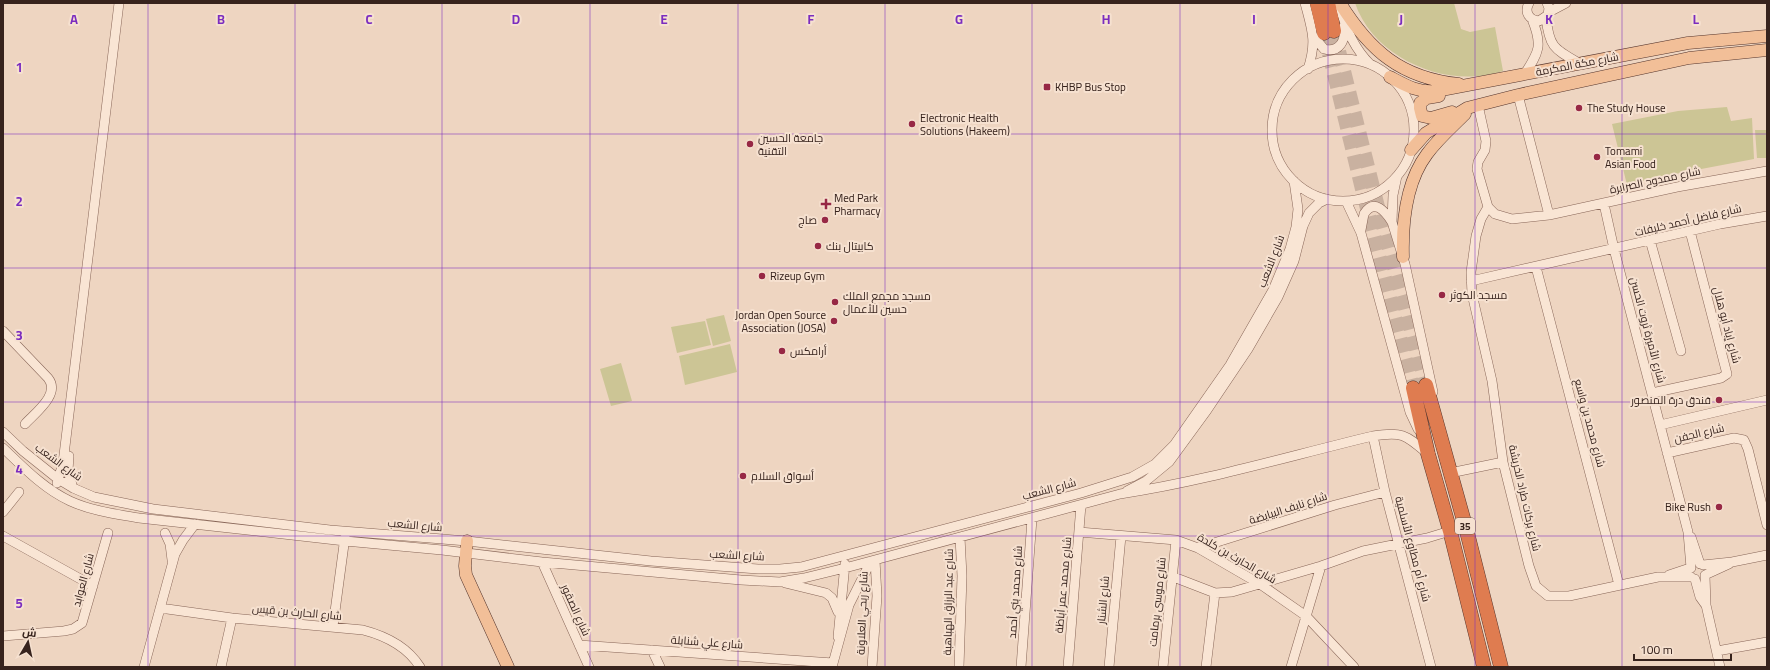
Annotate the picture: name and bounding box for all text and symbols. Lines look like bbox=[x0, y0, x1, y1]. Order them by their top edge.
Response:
text: A bbox=[70, 7, 78, 31]
text: B bbox=[217, 7, 225, 31]
text: C bbox=[365, 7, 373, 31]
text: D bbox=[512, 7, 520, 31]
text: E bbox=[660, 7, 668, 31]
text: F bbox=[808, 7, 815, 31]
text: G bbox=[955, 7, 963, 31]
text: H bbox=[1102, 7, 1110, 31]
text: I bbox=[1252, 7, 1256, 31]
text: J bbox=[1399, 7, 1403, 31]
text: K bbox=[1545, 7, 1553, 31]
text: L bbox=[1693, 7, 1700, 31]
street label: شارع مكة المكرمة bbox=[1534, 46, 1620, 82]
text: 1 bbox=[15, 55, 23, 79]
place label: KHBP Bus Stop bbox=[1055, 77, 1126, 97]
marker: KHBP Bus Stop bbox=[1042, 82, 1052, 92]
place label: The Study House bbox=[1587, 98, 1666, 118]
marker: The Study House bbox=[1574, 103, 1584, 113]
place label: Electronic Health Solutions (Hakeem) bbox=[920, 108, 1010, 141]
marker: Electronic Health Solutions (Hakeem) bbox=[907, 119, 917, 129]
place label: جامعة الحسين التقنية bbox=[758, 128, 823, 161]
marker: جامعة الحسين التقنية bbox=[745, 139, 755, 149]
place label: Tomami Asian Food bbox=[1605, 141, 1656, 174]
marker: Tomami Asian Food bbox=[1592, 152, 1602, 162]
street label: شارع ممدوح الصرايرة bbox=[1608, 161, 1702, 199]
place label: Med Park Pharmacy bbox=[834, 188, 881, 221]
text: 2 bbox=[15, 189, 23, 213]
street label: شارع فاضل أحمد خليفات bbox=[1633, 198, 1743, 242]
marker: Med Park Pharmacy bbox=[821, 199, 831, 209]
place label: صاج bbox=[798, 210, 817, 230]
marker: صاج bbox=[820, 215, 830, 225]
street label: شارع الشعب bbox=[1252, 232, 1290, 290]
place label: كابيتال بنك bbox=[826, 236, 874, 256]
marker: كابيتال بنك bbox=[813, 241, 823, 251]
place label: Rizeup Gym bbox=[770, 266, 825, 286]
marker: Rizeup Gym bbox=[757, 271, 767, 281]
street label: شارع الأميرة ثروت الحسن bbox=[1624, 275, 1672, 385]
street label: شارع إياد أبو هلال bbox=[1707, 284, 1747, 366]
place label: مسجد الكوثر bbox=[1449, 285, 1507, 305]
place label: مسجد مجمع الملك حسين للأعمال bbox=[843, 286, 931, 319]
marker: مسجد الكوثر bbox=[1437, 290, 1447, 300]
marker: مسجد مجمع الملك حسين للأعمال bbox=[830, 297, 840, 307]
place label: Jordan Open Source Association (JOSA) bbox=[735, 305, 826, 338]
marker: Jordan Open Source Association (JOSA) bbox=[829, 316, 839, 326]
text: 3 bbox=[15, 323, 23, 347]
place label: أرامكس bbox=[790, 341, 827, 361]
marker: أرامكس bbox=[777, 346, 787, 356]
street label: شارع محمد بن واسع bbox=[1569, 376, 1611, 470]
place label: فندق درة المنصور bbox=[1630, 390, 1711, 410]
marker: فندق درة المنصور bbox=[1714, 395, 1724, 405]
street label: شارع الجفن bbox=[1672, 418, 1726, 448]
street label: شارع الشعب bbox=[31, 438, 87, 486]
street label: شارع بركات طراد الخريشة bbox=[1503, 443, 1547, 553]
text: 4 bbox=[15, 457, 23, 481]
place label: أسواق السلام bbox=[751, 466, 814, 486]
marker: أسواق السلام bbox=[738, 471, 748, 481]
street label: شارع الشعب bbox=[1020, 472, 1078, 506]
street label: شارع نايف البيايضة bbox=[1246, 486, 1330, 530]
street label: شارع أم مطاوع الأسلمية bbox=[1389, 494, 1437, 604]
place label: Bike Rush bbox=[1665, 497, 1711, 517]
marker: Bike Rush bbox=[1714, 502, 1724, 512]
street label: شارع الشعب bbox=[387, 513, 443, 537]
road number: 35 bbox=[1455, 518, 1475, 534]
street label: شارع الحارث بن كلدة bbox=[1193, 527, 1281, 589]
street label: شارع محمد عمر أباظة bbox=[1049, 536, 1077, 634]
street label: شارع الشعب bbox=[709, 544, 765, 566]
street label: شارع محمد بني أحمد bbox=[1002, 545, 1028, 639]
street label: شارع عبد الرزاق الهباهبة bbox=[937, 548, 959, 656]
street label: شارع العوابد bbox=[66, 551, 100, 609]
street label: شارع موسى برمامت bbox=[1142, 556, 1172, 648]
street label: شارع ربحي العلاونة bbox=[851, 571, 873, 655]
street label: شارع الشنار bbox=[1091, 575, 1115, 626]
street label: شارع الصقور bbox=[555, 580, 596, 639]
text: 5 bbox=[15, 591, 23, 615]
street label: شارع الحارث بن قيس bbox=[251, 598, 343, 626]
text: ش bbox=[21, 621, 38, 643]
north arrow bbox=[8, 622, 48, 662]
street label: شارع علي شنابلة bbox=[670, 629, 744, 655]
scale bar bbox=[1634, 636, 1731, 662]
text: 100 m bbox=[1640, 638, 1673, 661]

